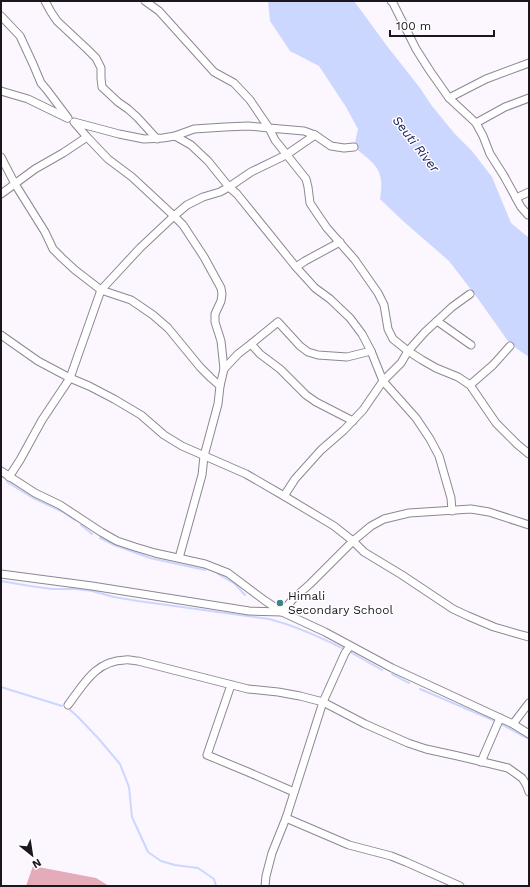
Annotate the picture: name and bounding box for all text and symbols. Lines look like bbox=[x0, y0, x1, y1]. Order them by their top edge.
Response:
scale bar bbox=[390, 12, 494, 38]
text: 100 m bbox=[396, 19, 431, 33]
water label: Seuti River bbox=[389, 113, 443, 176]
place label: Himali Secondary School bbox=[288, 589, 393, 617]
marker: Himali Secondary School bbox=[275, 598, 285, 608]
north arrow bbox=[12, 835, 52, 875]
text: N bbox=[30, 856, 44, 871]

